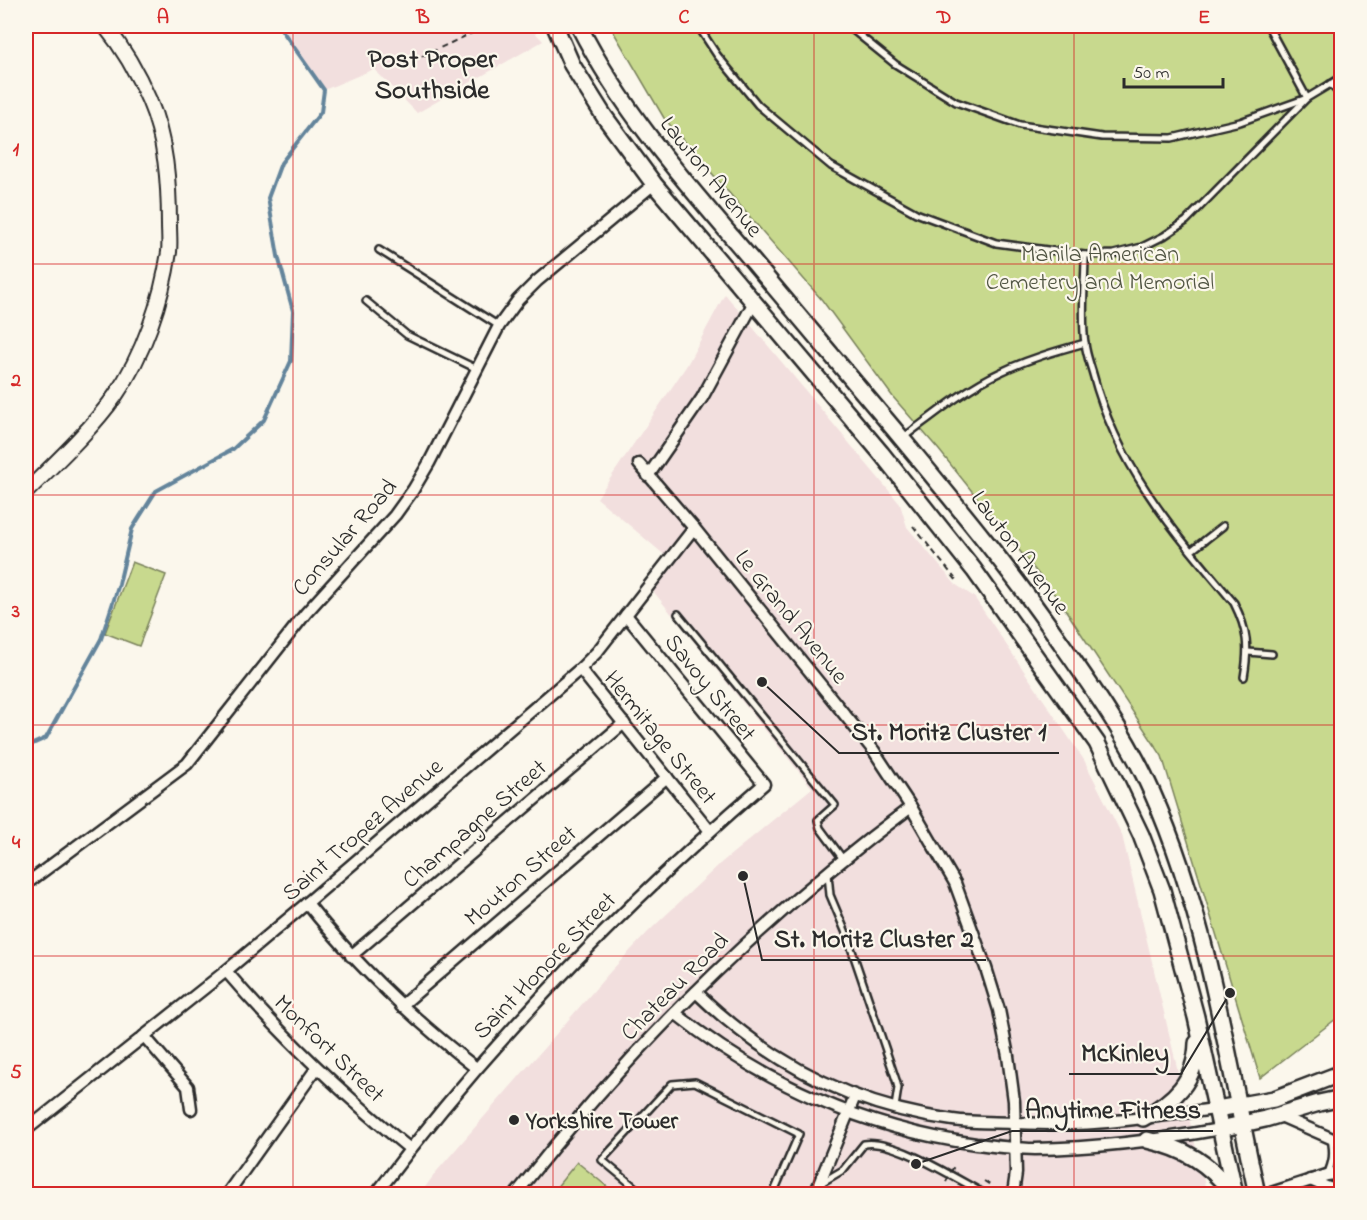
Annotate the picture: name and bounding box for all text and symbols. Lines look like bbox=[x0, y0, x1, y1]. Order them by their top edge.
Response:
text: A bbox=[157, 4, 169, 33]
text: B bbox=[415, 4, 430, 33]
text: C bbox=[679, 4, 690, 33]
text: D bbox=[936, 4, 951, 33]
text: E bbox=[1198, 4, 1210, 33]
district label: Post Proper Southside bbox=[367, 41, 497, 111]
scale bar bbox=[1124, 51, 1223, 89]
text: 50 m bbox=[1133, 61, 1170, 87]
street label: Lawton Avenue bbox=[650, 109, 770, 246]
text: 1 bbox=[13, 136, 20, 165]
park label: Manila American Cemetery and Memorial bbox=[986, 238, 1214, 302]
text: 2 bbox=[10, 367, 21, 396]
street label: Consular Road bbox=[285, 472, 407, 605]
street label: Lawton Avenue bbox=[961, 484, 1078, 623]
street label: Le Grand Avenue bbox=[725, 543, 855, 693]
text: 3 bbox=[11, 598, 20, 627]
street label: Savoy Street bbox=[654, 627, 764, 751]
street label: Hermitage Street bbox=[594, 664, 724, 813]
callout: St. Moritz Cluster 1 bbox=[839, 709, 1059, 753]
text: St. Moritz Cluster 1 bbox=[851, 715, 1047, 753]
street label: Saint Tropez Avenue bbox=[275, 751, 452, 911]
street label: Champagne Street bbox=[395, 752, 556, 898]
street label: Mouton Street bbox=[457, 818, 586, 936]
text: 4 bbox=[12, 829, 21, 858]
street label: Saint Honore Street bbox=[466, 885, 626, 1049]
callout: St. Moritz Cluster 2 bbox=[762, 916, 986, 960]
text: St. Moritz Cluster 2 bbox=[774, 922, 974, 960]
street label: Chateau Road bbox=[613, 925, 738, 1050]
street label: Monfort Street bbox=[265, 988, 392, 1112]
callout: McKinley bbox=[1069, 1030, 1181, 1074]
text: McKinley bbox=[1081, 1036, 1169, 1074]
text: 5 bbox=[10, 1059, 22, 1088]
callout: Anytime Fitness bbox=[1012, 1087, 1213, 1131]
text: Anytime Fitness bbox=[1025, 1093, 1201, 1131]
place label: Yorkshire Tower bbox=[525, 1105, 679, 1140]
marker: Yorkshire Tower bbox=[507, 1113, 521, 1127]

